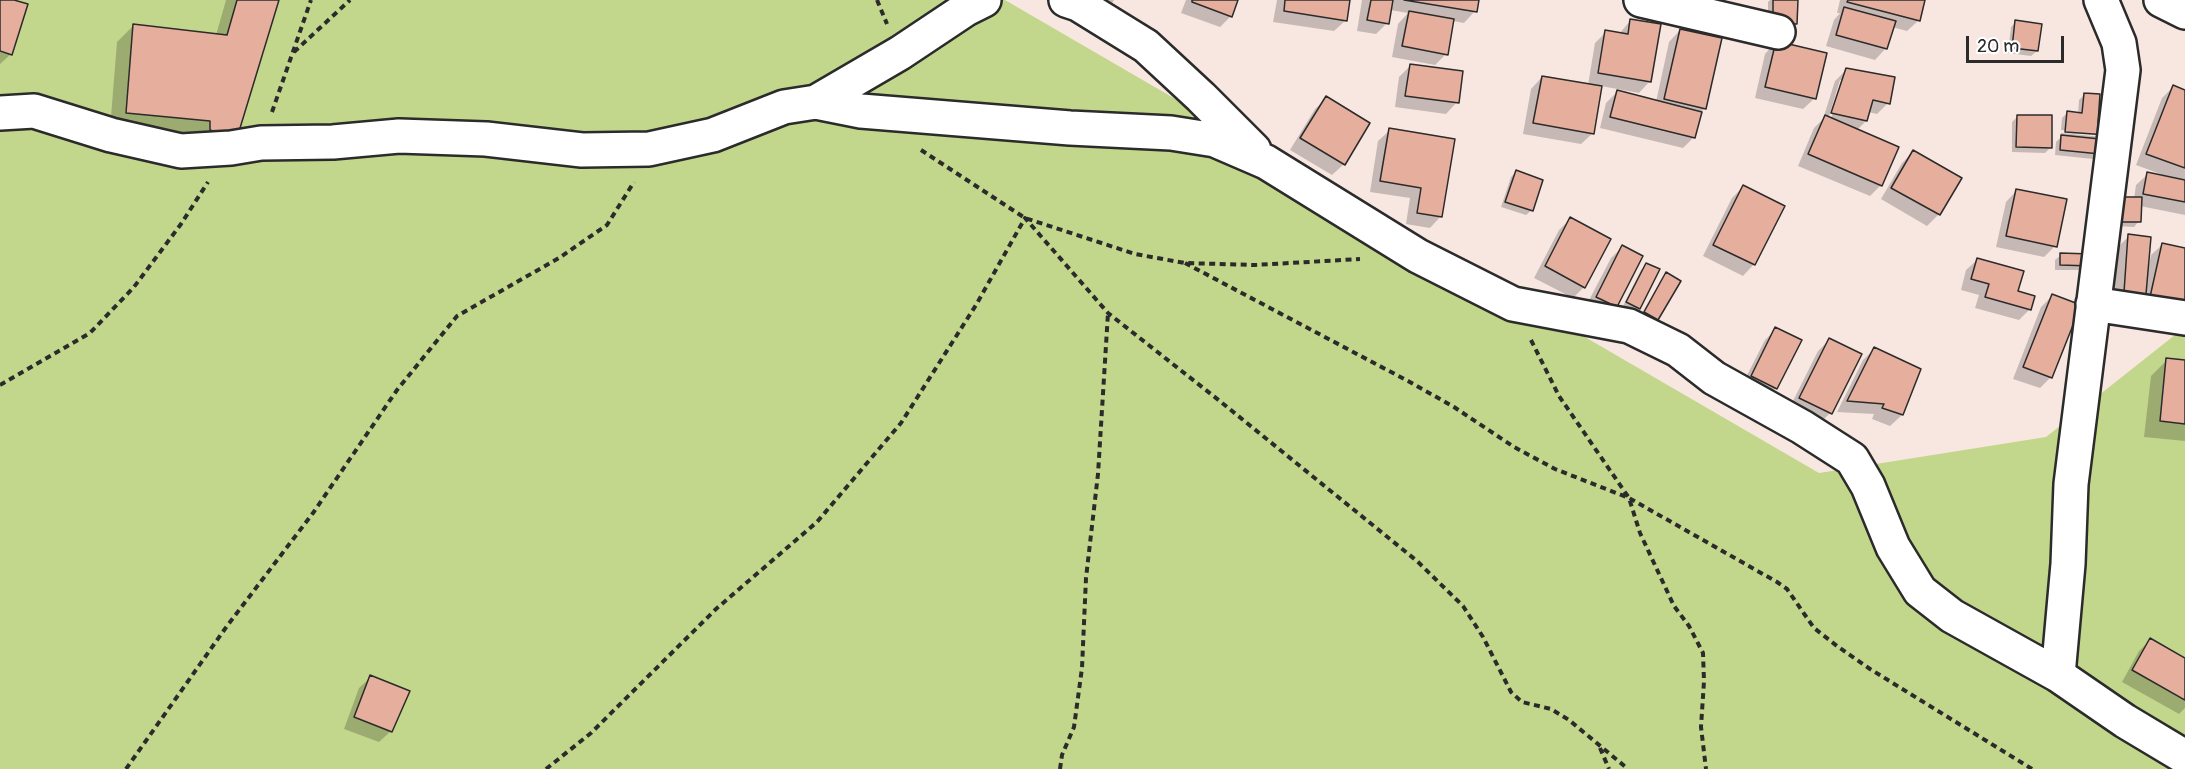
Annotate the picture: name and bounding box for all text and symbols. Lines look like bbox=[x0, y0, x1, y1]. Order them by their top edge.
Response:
scale bar bbox=[1969, 24, 2066, 62]
text: 20 m bbox=[1977, 35, 2019, 58]

